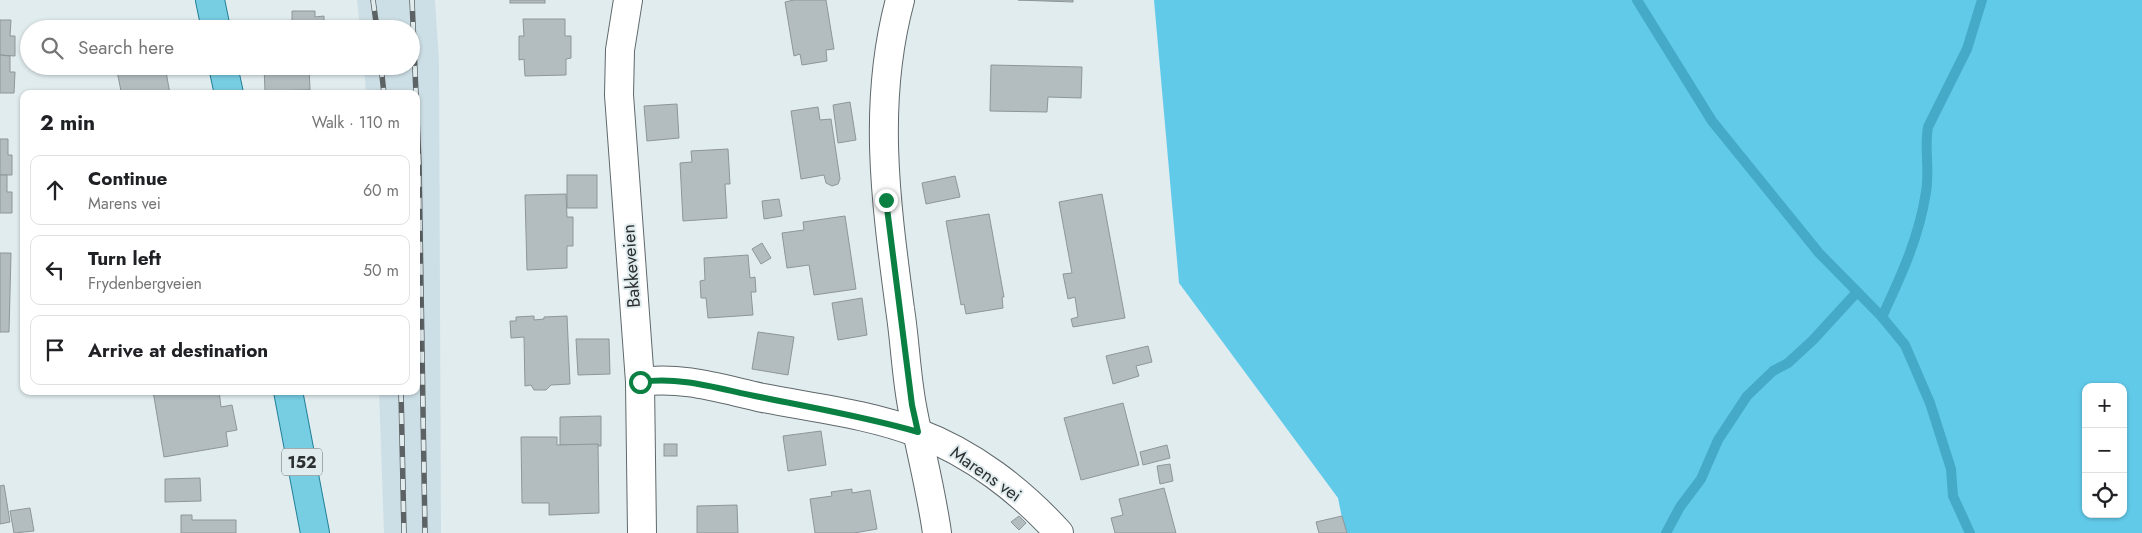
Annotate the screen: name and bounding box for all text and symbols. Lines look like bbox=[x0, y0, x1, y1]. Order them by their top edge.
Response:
search box bbox=[20, 20, 420, 75]
icon: search bbox=[38, 34, 66, 62]
text: Search here bbox=[78, 34, 174, 61]
text: 2 min bbox=[40, 108, 95, 138]
text: Walk · 110 m bbox=[312, 111, 400, 134]
text: Continue bbox=[88, 165, 167, 192]
icon: ahead bbox=[41, 176, 69, 204]
text: 60 m bbox=[363, 179, 399, 202]
route end bbox=[875, 189, 898, 212]
text: Marens vei bbox=[88, 192, 161, 215]
street label: Bakkeveien bbox=[615, 223, 647, 309]
text: Turn left bbox=[88, 245, 161, 272]
icon: left bbox=[41, 256, 69, 284]
text: 50 m bbox=[363, 259, 399, 282]
text: Frydenbergveien bbox=[88, 272, 202, 295]
icon: arrive bbox=[41, 336, 69, 364]
text: Arrive at destination bbox=[88, 337, 268, 364]
route start bbox=[629, 371, 652, 394]
map controls bbox=[2082, 383, 2127, 518]
button: + bbox=[2082, 383, 2127, 428]
button: − bbox=[2082, 428, 2127, 473]
street label: Marens vei bbox=[945, 440, 1027, 508]
road number: 152 bbox=[282, 448, 322, 476]
button: locate bbox=[2082, 473, 2127, 518]

